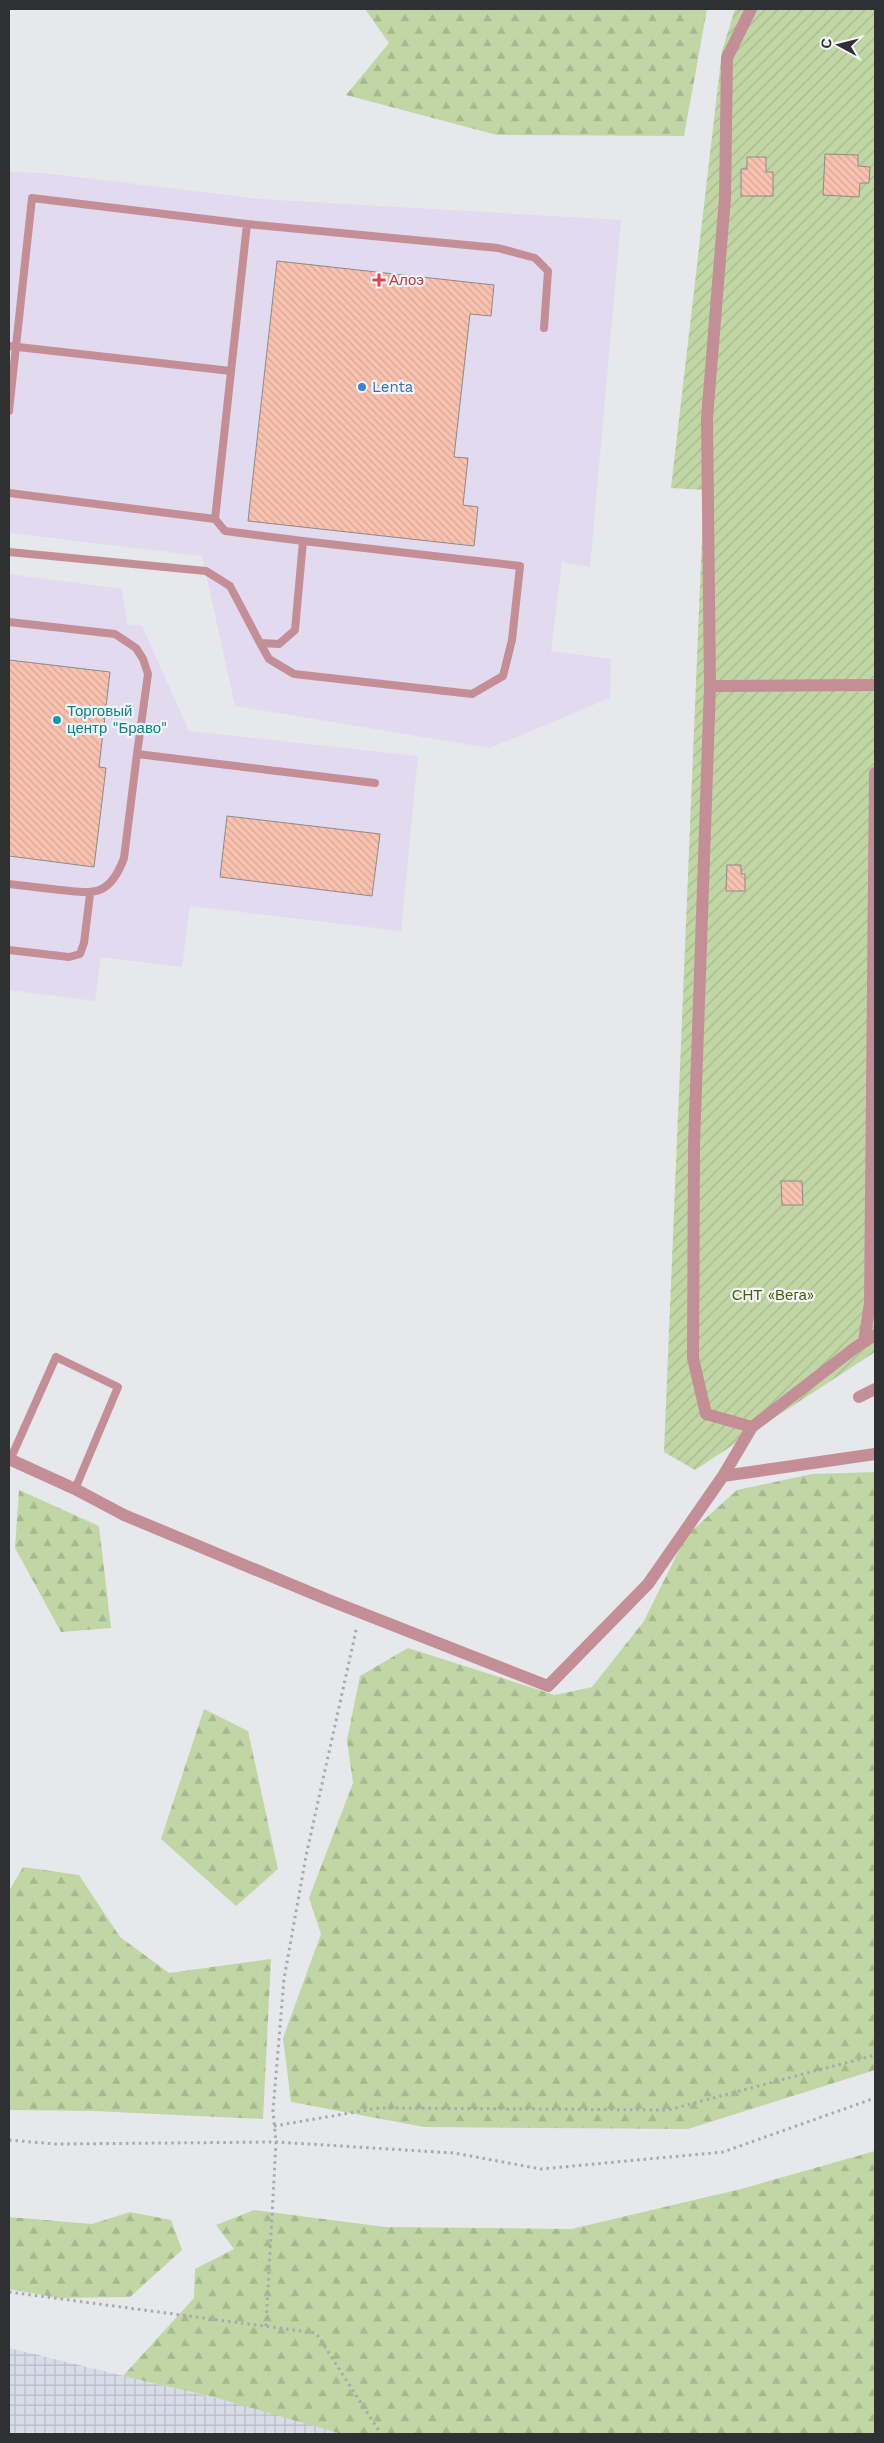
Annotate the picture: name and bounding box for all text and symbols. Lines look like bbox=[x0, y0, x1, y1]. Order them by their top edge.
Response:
north arrow bbox=[814, 20, 864, 70]
text: С bbox=[818, 37, 835, 49]
place label: Алоэ bbox=[389, 271, 424, 289]
marker: Алоэ bbox=[373, 274, 385, 286]
place label: Lenta bbox=[372, 378, 414, 396]
marker: Lenta bbox=[356, 381, 368, 393]
place label: Торговый центр "Браво" bbox=[67, 702, 167, 737]
marker: Торговый центр "Браво" bbox=[51, 714, 63, 726]
park label: СНТ «Вега» bbox=[732, 1286, 814, 1304]

